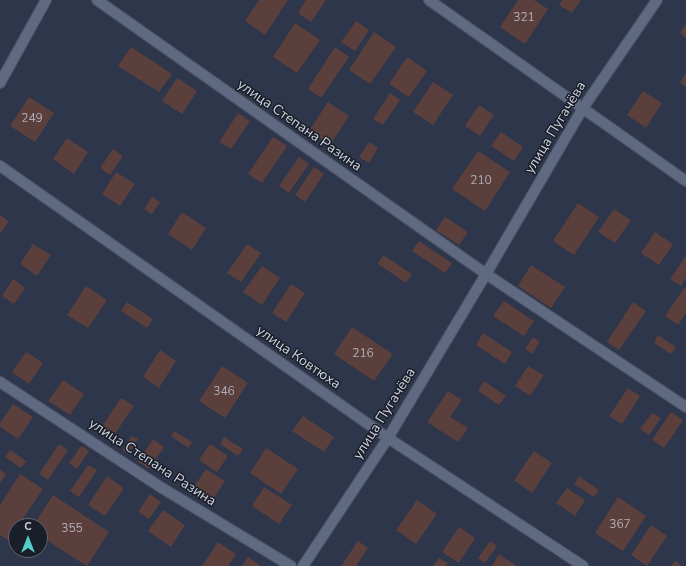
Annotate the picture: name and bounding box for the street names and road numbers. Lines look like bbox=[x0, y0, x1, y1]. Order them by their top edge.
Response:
street label: улица Степана Разина bbox=[234, 77, 364, 175]
street label: улица Пугачёва bbox=[522, 79, 590, 177]
street label: улица Ковтюха bbox=[253, 323, 343, 393]
street label: улица Пугачёва bbox=[350, 365, 420, 463]
street label: улица Степана Разина bbox=[85, 416, 219, 510]

